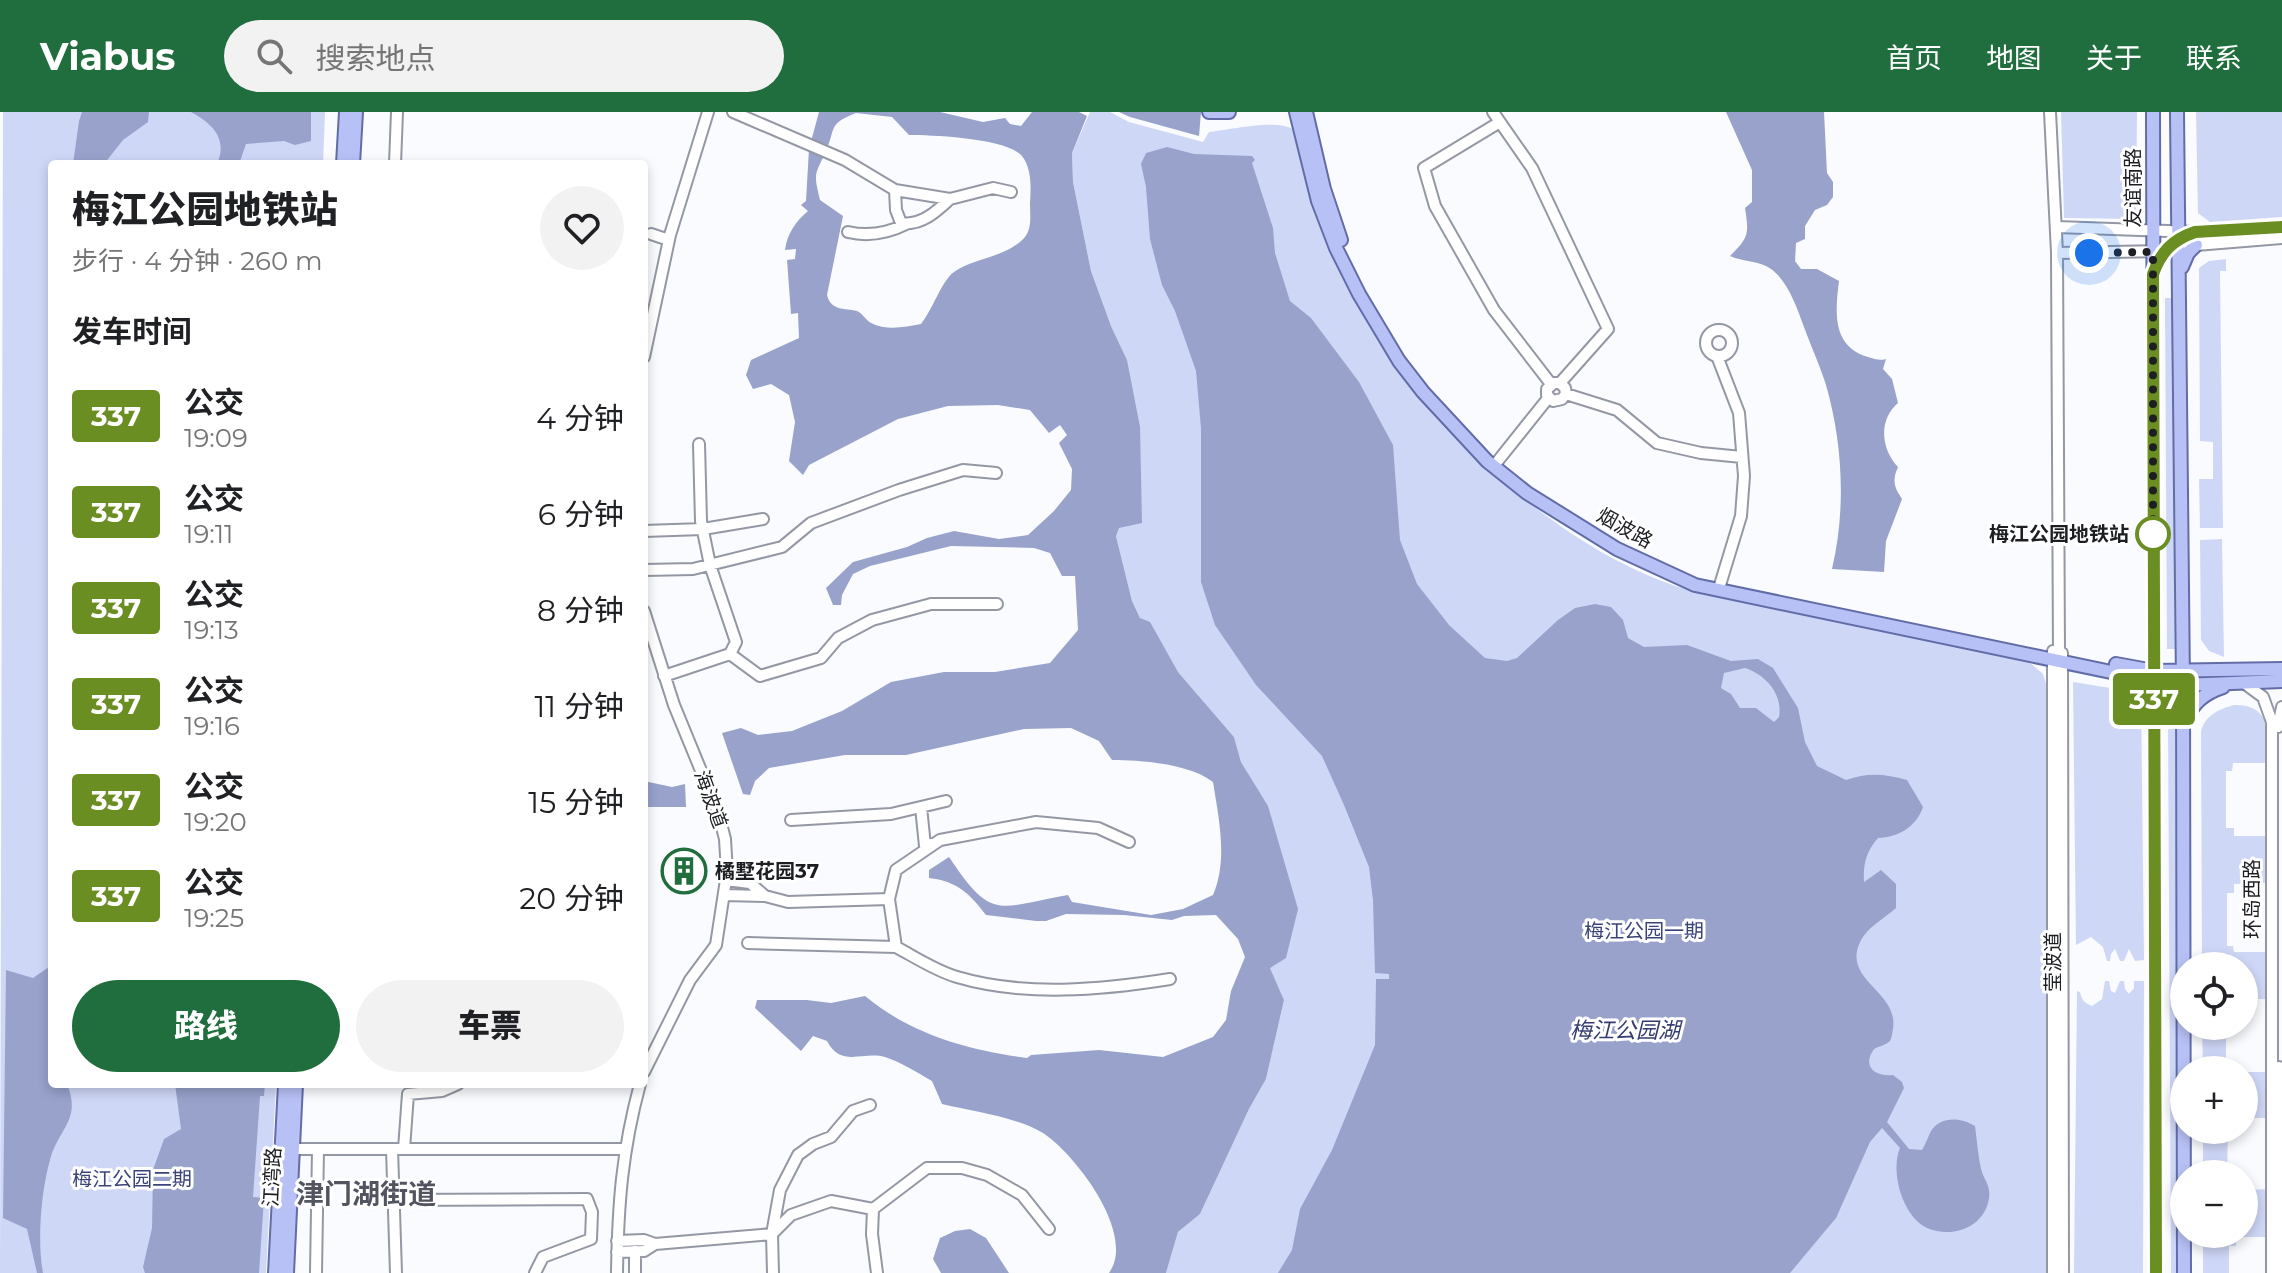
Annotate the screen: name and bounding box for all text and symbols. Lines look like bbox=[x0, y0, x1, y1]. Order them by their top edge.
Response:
search box bbox=[224, 20, 784, 92]
text: Viabus bbox=[40, 33, 176, 80]
icon: search bbox=[252, 34, 296, 78]
text: 搜索地点 bbox=[316, 40, 436, 77]
text: 首页 bbox=[1886, 41, 1942, 75]
text: 地图 bbox=[1986, 41, 2042, 75]
text: 关于 bbox=[2086, 41, 2142, 75]
text: 联系 bbox=[2186, 41, 2242, 75]
street label: 友谊南路 bbox=[2121, 148, 2145, 228]
text: 梅江公园地铁站 bbox=[72, 186, 338, 233]
button: heart bbox=[540, 186, 624, 270]
your location bbox=[2069, 233, 2109, 273]
text: 步行 · 4 分钟 · 260 m bbox=[72, 245, 323, 277]
text: 发车时间 bbox=[72, 313, 192, 350]
text: 公交 bbox=[184, 384, 244, 421]
text: 337 bbox=[91, 399, 141, 433]
text: 4 分钟 bbox=[536, 400, 624, 437]
text: 19:09 bbox=[184, 422, 248, 454]
text: 公交 bbox=[184, 480, 244, 517]
text: 337 bbox=[91, 495, 141, 529]
text: 6 分钟 bbox=[538, 496, 624, 533]
street label: 烟波路 bbox=[1593, 503, 1657, 553]
marker: 梅江公园地铁站 bbox=[2136, 517, 2170, 551]
text: 19:11 bbox=[184, 518, 234, 550]
place label: 梅江公园地铁站 bbox=[1989, 522, 2129, 546]
text: 公交 bbox=[184, 576, 244, 613]
text: 337 bbox=[91, 591, 141, 625]
text: 8 分钟 bbox=[537, 592, 624, 629]
text: 19:13 bbox=[184, 614, 239, 646]
text: 公交 bbox=[184, 672, 244, 709]
line badge: 337 bbox=[2108, 673, 2200, 725]
text: 337 bbox=[2129, 682, 2179, 716]
text: 337 bbox=[91, 687, 141, 721]
text: 11 分钟 bbox=[534, 688, 624, 725]
text: 19:16 bbox=[184, 710, 240, 742]
street label: 海波道 bbox=[689, 767, 733, 831]
text: 公交 bbox=[184, 768, 244, 805]
text: 337 bbox=[91, 783, 141, 817]
text: 15 分钟 bbox=[528, 784, 624, 821]
text: 19:20 bbox=[184, 806, 247, 838]
building icon: 橘墅花园37 bbox=[660, 847, 708, 895]
place label: 橘墅花园37 bbox=[715, 859, 819, 883]
street label: 环岛西路 bbox=[2240, 859, 2264, 939]
text: 公交 bbox=[184, 864, 244, 901]
text: 337 bbox=[91, 879, 141, 913]
text: 20 分钟 bbox=[519, 880, 624, 917]
text: 19:25 bbox=[184, 902, 244, 934]
park label: 梅江公园一期 bbox=[1584, 919, 1704, 943]
street label: 莹波道 bbox=[2041, 932, 2065, 992]
map controls bbox=[2170, 952, 2258, 1248]
button: locate bbox=[2170, 952, 2258, 1040]
button: 路线 bbox=[72, 980, 340, 1072]
button: 车票 bbox=[356, 980, 624, 1072]
water label: 梅江公园湖 bbox=[1570, 1017, 1683, 1044]
button: + bbox=[2170, 1056, 2258, 1144]
street label: 江湾路 bbox=[258, 1146, 286, 1208]
button: − bbox=[2170, 1160, 2258, 1248]
park label: 梅江公园二期 bbox=[72, 1167, 192, 1191]
district label: 津门湖街道 bbox=[296, 1177, 436, 1211]

